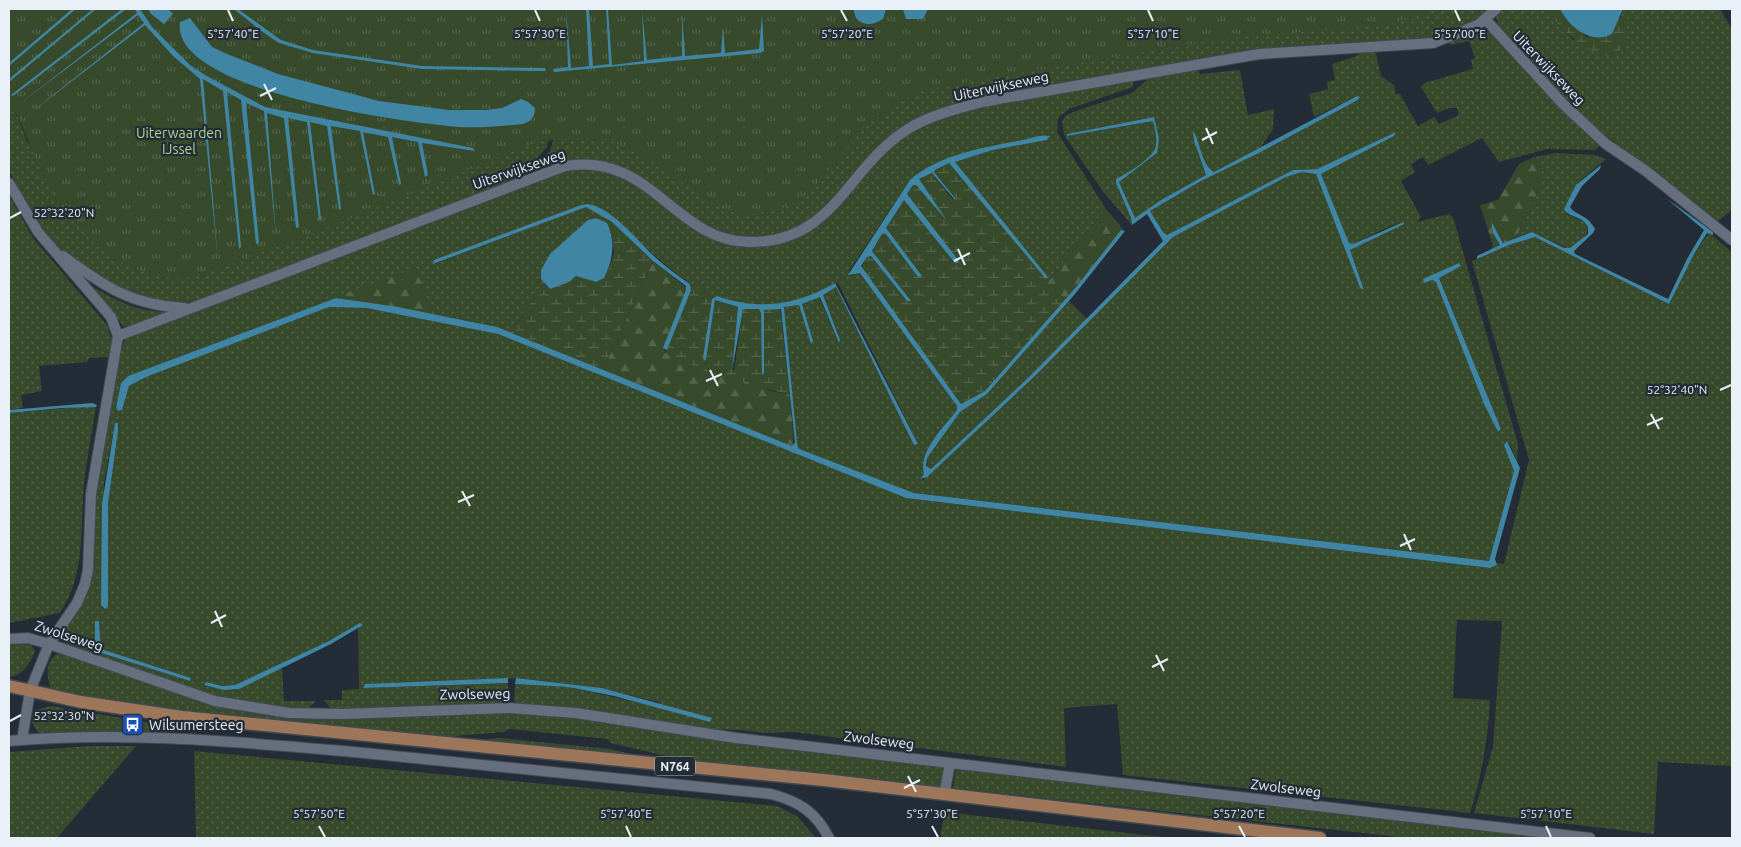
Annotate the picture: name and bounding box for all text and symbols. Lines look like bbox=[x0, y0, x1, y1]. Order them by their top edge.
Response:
text: 5°57'40"E bbox=[207, 27, 259, 40]
text: 5°57'30"E bbox=[514, 27, 566, 40]
text: 5°57'20"E bbox=[821, 27, 873, 40]
text: 5°57'10"E bbox=[1127, 27, 1179, 40]
text: 5°57'00"E bbox=[1434, 27, 1486, 40]
street label: Uiterwijkseweg bbox=[1510, 28, 1588, 108]
street label: Uiterwijkseweg bbox=[952, 68, 1050, 104]
park label: Uiterwaarden IJssel bbox=[136, 125, 222, 157]
street label: Uiterwijkseweg bbox=[471, 146, 567, 192]
text: 52°32'20"N bbox=[34, 206, 94, 219]
text: 52°32'40"N bbox=[1647, 383, 1707, 396]
street label: Zwolseweg bbox=[33, 617, 105, 655]
street label: Zwolseweg bbox=[439, 685, 511, 703]
text: 52°32'30"N bbox=[34, 709, 94, 722]
bus stop icon: Wilsumersteeg bbox=[121, 713, 145, 737]
place label: Wilsumersteeg bbox=[149, 717, 244, 733]
street label: Zwolseweg bbox=[843, 728, 915, 752]
road number: N764 bbox=[655, 756, 695, 776]
street label: Zwolseweg bbox=[1250, 776, 1322, 800]
text: 5°57'50"E bbox=[293, 807, 345, 820]
text: 5°57'40"E bbox=[600, 807, 652, 820]
text: 5°57'30"E bbox=[906, 807, 958, 820]
text: 5°57'20"E bbox=[1213, 807, 1265, 820]
text: 5°57'10"E bbox=[1520, 807, 1572, 820]

